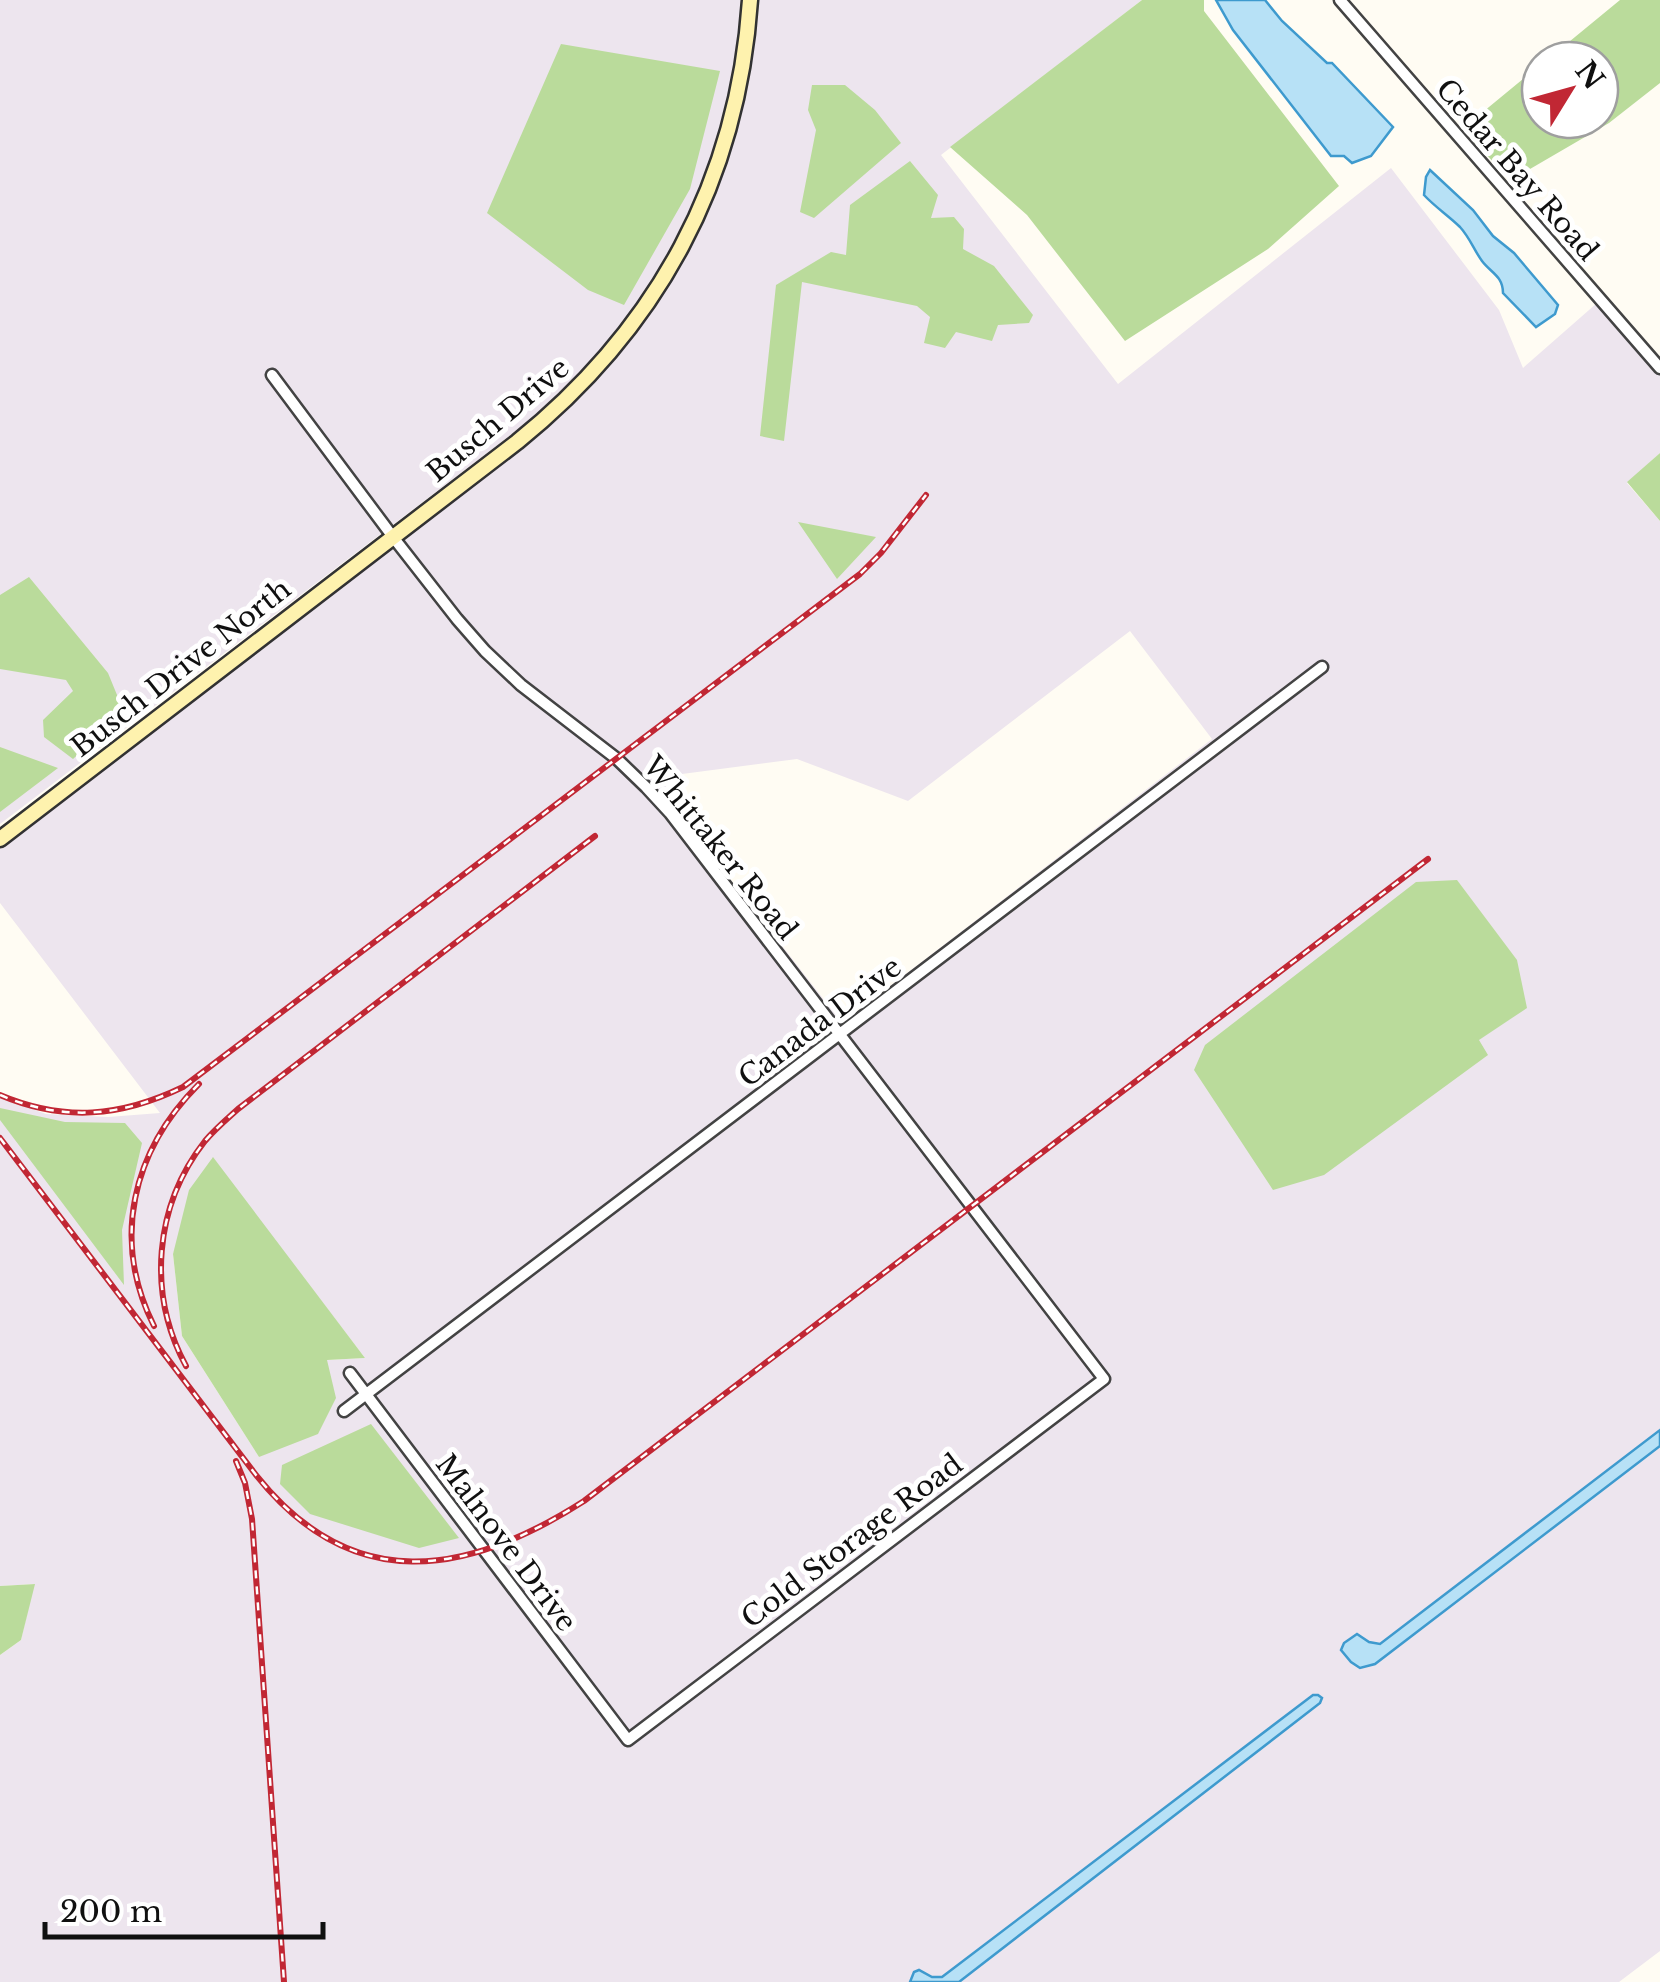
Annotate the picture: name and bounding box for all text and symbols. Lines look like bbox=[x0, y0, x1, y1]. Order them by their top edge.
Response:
north arrow bbox=[1520, 40, 1620, 140]
text: N bbox=[1568, 54, 1611, 96]
street label: Cedar Bay Road bbox=[1428, 72, 1606, 268]
street label: Busch Drive bbox=[420, 350, 576, 490]
street label: Busch Drive North bbox=[64, 571, 298, 765]
street label: Whittaker Road bbox=[635, 748, 805, 947]
street label: Canada Drive bbox=[732, 949, 908, 1095]
street label: Cold Storage Road bbox=[735, 1446, 970, 1636]
street label: Malnove Drive bbox=[428, 1448, 584, 1638]
scale bar bbox=[45, 1877, 322, 1939]
text: 200 m bbox=[60, 1893, 162, 1930]

